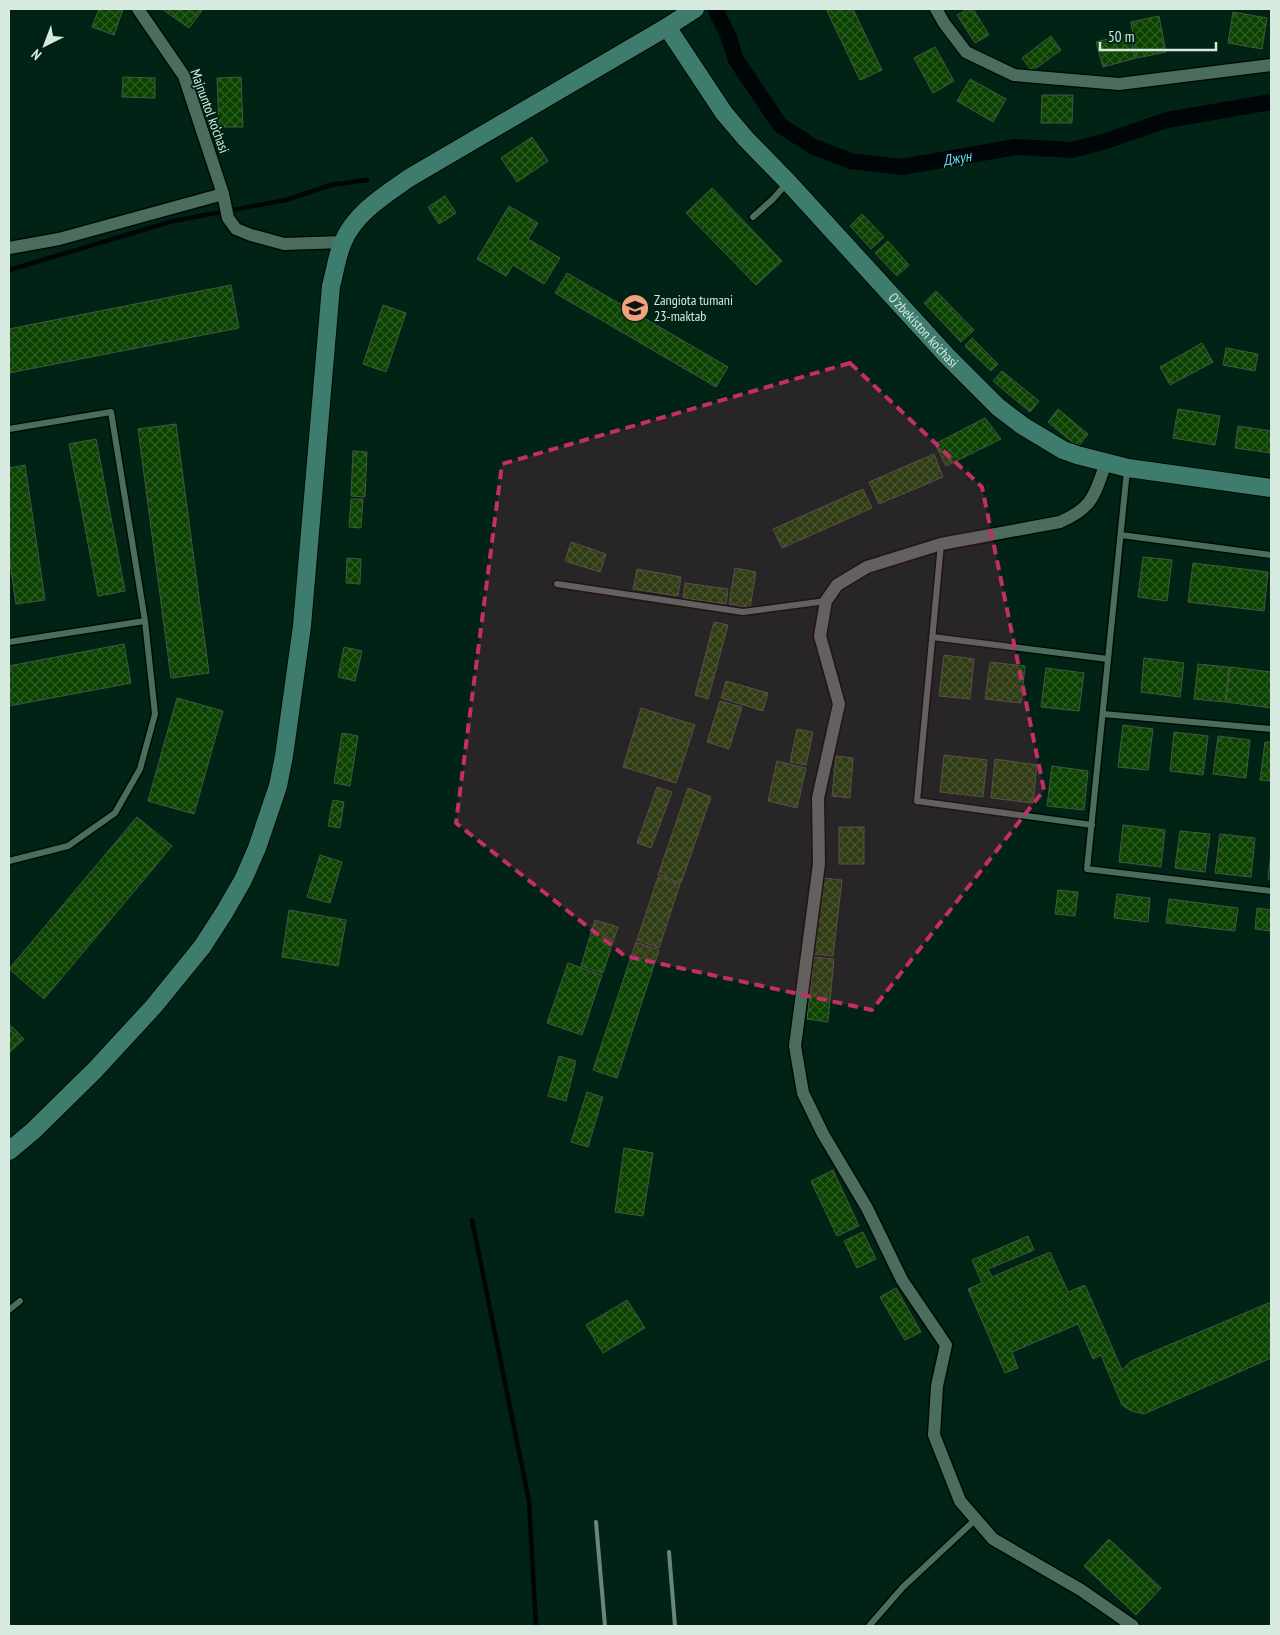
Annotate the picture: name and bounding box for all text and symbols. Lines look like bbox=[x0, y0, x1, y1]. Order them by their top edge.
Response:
north arrow bbox=[20, 20, 70, 70]
scale bar bbox=[1100, 20, 1216, 52]
text: 50 m bbox=[1108, 27, 1134, 46]
text: N bbox=[27, 45, 45, 64]
street label: Majnuntol ko‘chasi bbox=[186, 66, 234, 156]
water label: Джун bbox=[940, 145, 974, 169]
street label: O'zbekiston ko'chasi bbox=[884, 289, 962, 371]
place label: Zangiota tumani 23-maktab bbox=[654, 291, 733, 325]
school or university icon: Zangiota tumani 23-maktab bbox=[620, 293, 650, 323]

